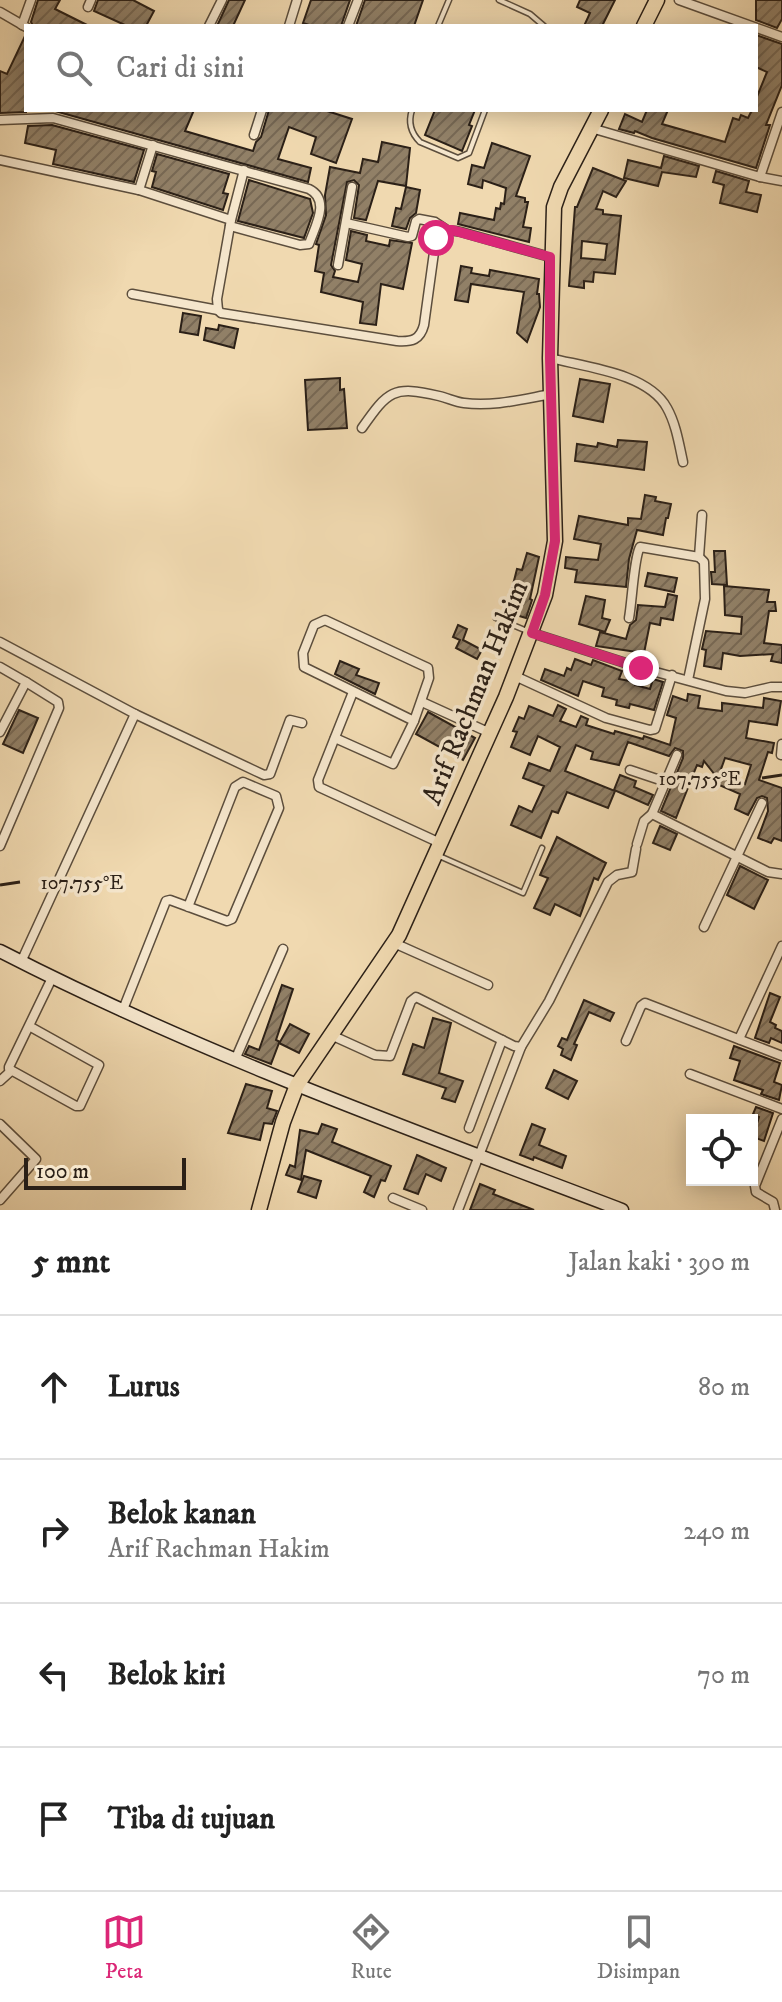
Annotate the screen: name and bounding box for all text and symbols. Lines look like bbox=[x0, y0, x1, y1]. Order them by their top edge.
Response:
search box bbox=[24, 24, 758, 112]
icon: search bbox=[52, 46, 96, 90]
text: Cari di sini bbox=[116, 50, 244, 87]
route start bbox=[418, 220, 454, 256]
street label: Arif Rachman Hakim bbox=[414, 575, 536, 810]
route end bbox=[623, 650, 659, 686]
text: 107.755°E bbox=[659, 767, 741, 792]
text: 107.755°E bbox=[41, 871, 123, 896]
map controls bbox=[686, 1114, 758, 1186]
button: locate bbox=[686, 1114, 758, 1186]
scale bar bbox=[24, 1154, 186, 1190]
text: 100 m bbox=[36, 1158, 89, 1185]
text: 5 mnt bbox=[32, 1241, 110, 1283]
text: Jalan kaki · 390 m bbox=[568, 1246, 750, 1279]
icon: ahead bbox=[32, 1365, 76, 1409]
text: Lurus bbox=[108, 1369, 180, 1406]
text: 80 m bbox=[698, 1371, 750, 1404]
text: Belok kanan bbox=[108, 1496, 256, 1533]
icon: right bbox=[32, 1509, 76, 1553]
text: 240 m bbox=[683, 1515, 750, 1548]
text: Arif Rachman Hakim bbox=[108, 1533, 330, 1566]
icon: left bbox=[32, 1653, 76, 1697]
text: Belok kiri bbox=[108, 1657, 226, 1694]
text: 70 m bbox=[697, 1659, 750, 1692]
icon: arrive bbox=[32, 1797, 76, 1841]
text: Tiba di tujuan bbox=[108, 1801, 275, 1838]
tab: Peta bbox=[102, 1910, 146, 1985]
tab: Rute bbox=[349, 1910, 393, 1985]
tab: Disimpan bbox=[597, 1910, 680, 1985]

